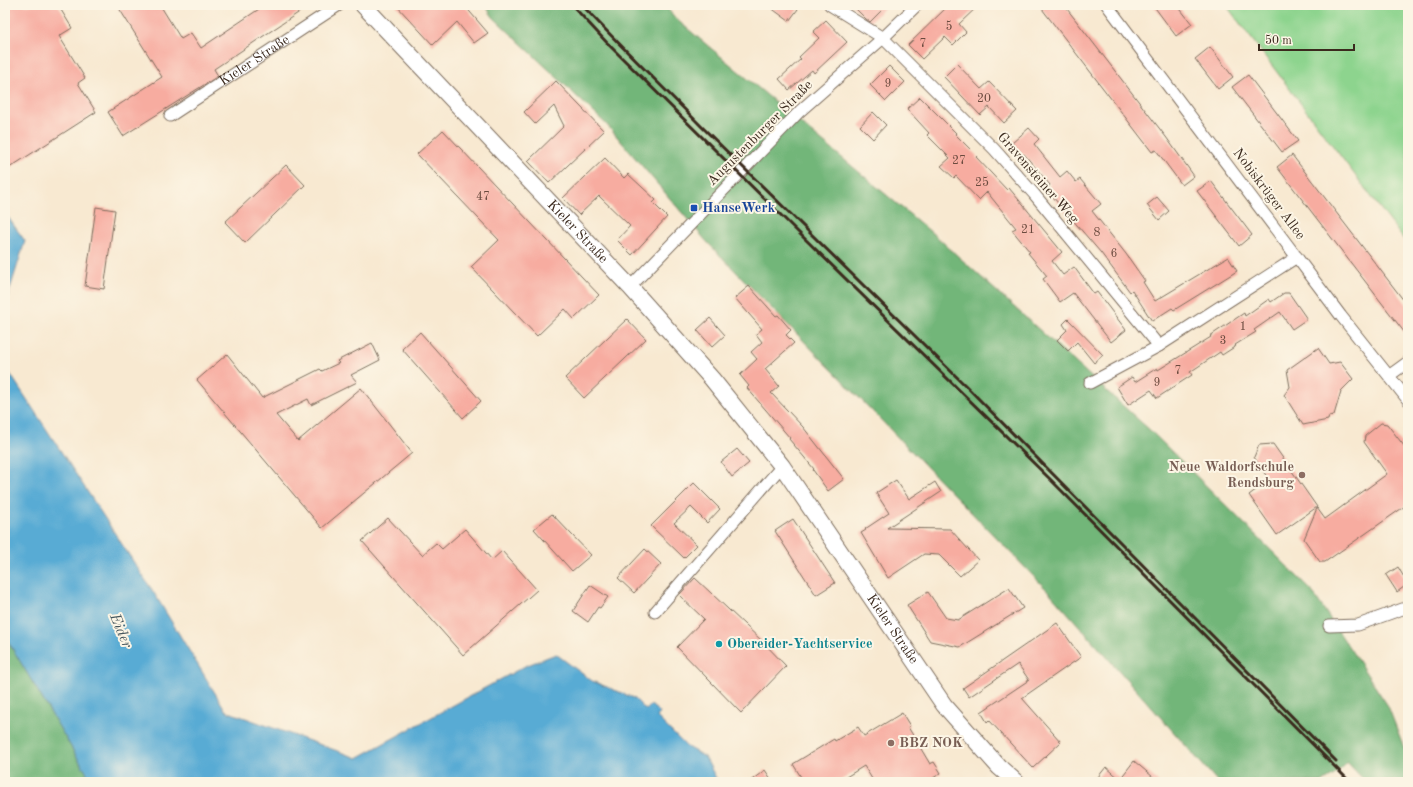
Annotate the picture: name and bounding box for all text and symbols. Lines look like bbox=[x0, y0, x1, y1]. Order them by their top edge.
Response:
house number: 5 bbox=[946, 20, 953, 33]
scale bar bbox=[1259, 26, 1354, 52]
street label: Kieler Straße bbox=[217, 33, 292, 89]
text: 50 m bbox=[1265, 34, 1292, 47]
house number: 7 bbox=[920, 38, 926, 50]
street label: Augustenburger Straße bbox=[705, 78, 815, 188]
house number: 9 bbox=[885, 78, 891, 90]
house number: 20 bbox=[977, 93, 991, 105]
street label: Gravensteiner Weg bbox=[995, 130, 1081, 227]
street label: Nobiskrüger Allee bbox=[1230, 146, 1308, 242]
house number: 27 bbox=[952, 155, 966, 167]
house number: 25 bbox=[975, 176, 989, 189]
house number: 47 bbox=[476, 191, 490, 203]
street label: Kieler Straße bbox=[545, 197, 610, 266]
place label: HanseWerk bbox=[702, 201, 775, 215]
marker: HanseWerk bbox=[689, 203, 699, 213]
house number: 21 bbox=[1021, 224, 1035, 236]
house number: 8 bbox=[1094, 227, 1101, 239]
house number: 6 bbox=[1111, 248, 1118, 260]
house number: 1 bbox=[1240, 321, 1246, 333]
house number: 3 bbox=[1220, 335, 1226, 347]
house number: 7 bbox=[1175, 365, 1181, 377]
house number: 9 bbox=[1154, 377, 1160, 389]
place label: Neue Waldorfschule Rendsburg bbox=[1169, 460, 1294, 490]
marker: Neue Waldorfschule Rendsburg bbox=[1297, 470, 1307, 480]
street label: Kieler Straße bbox=[864, 591, 921, 666]
water label: Eider bbox=[106, 611, 134, 651]
place label: Obereider-Yachtservice bbox=[727, 637, 873, 651]
marker: Obereider-Yachtservice bbox=[714, 639, 724, 649]
place label: BBZ NOK bbox=[899, 736, 963, 750]
marker: BBZ NOK bbox=[886, 738, 896, 748]

